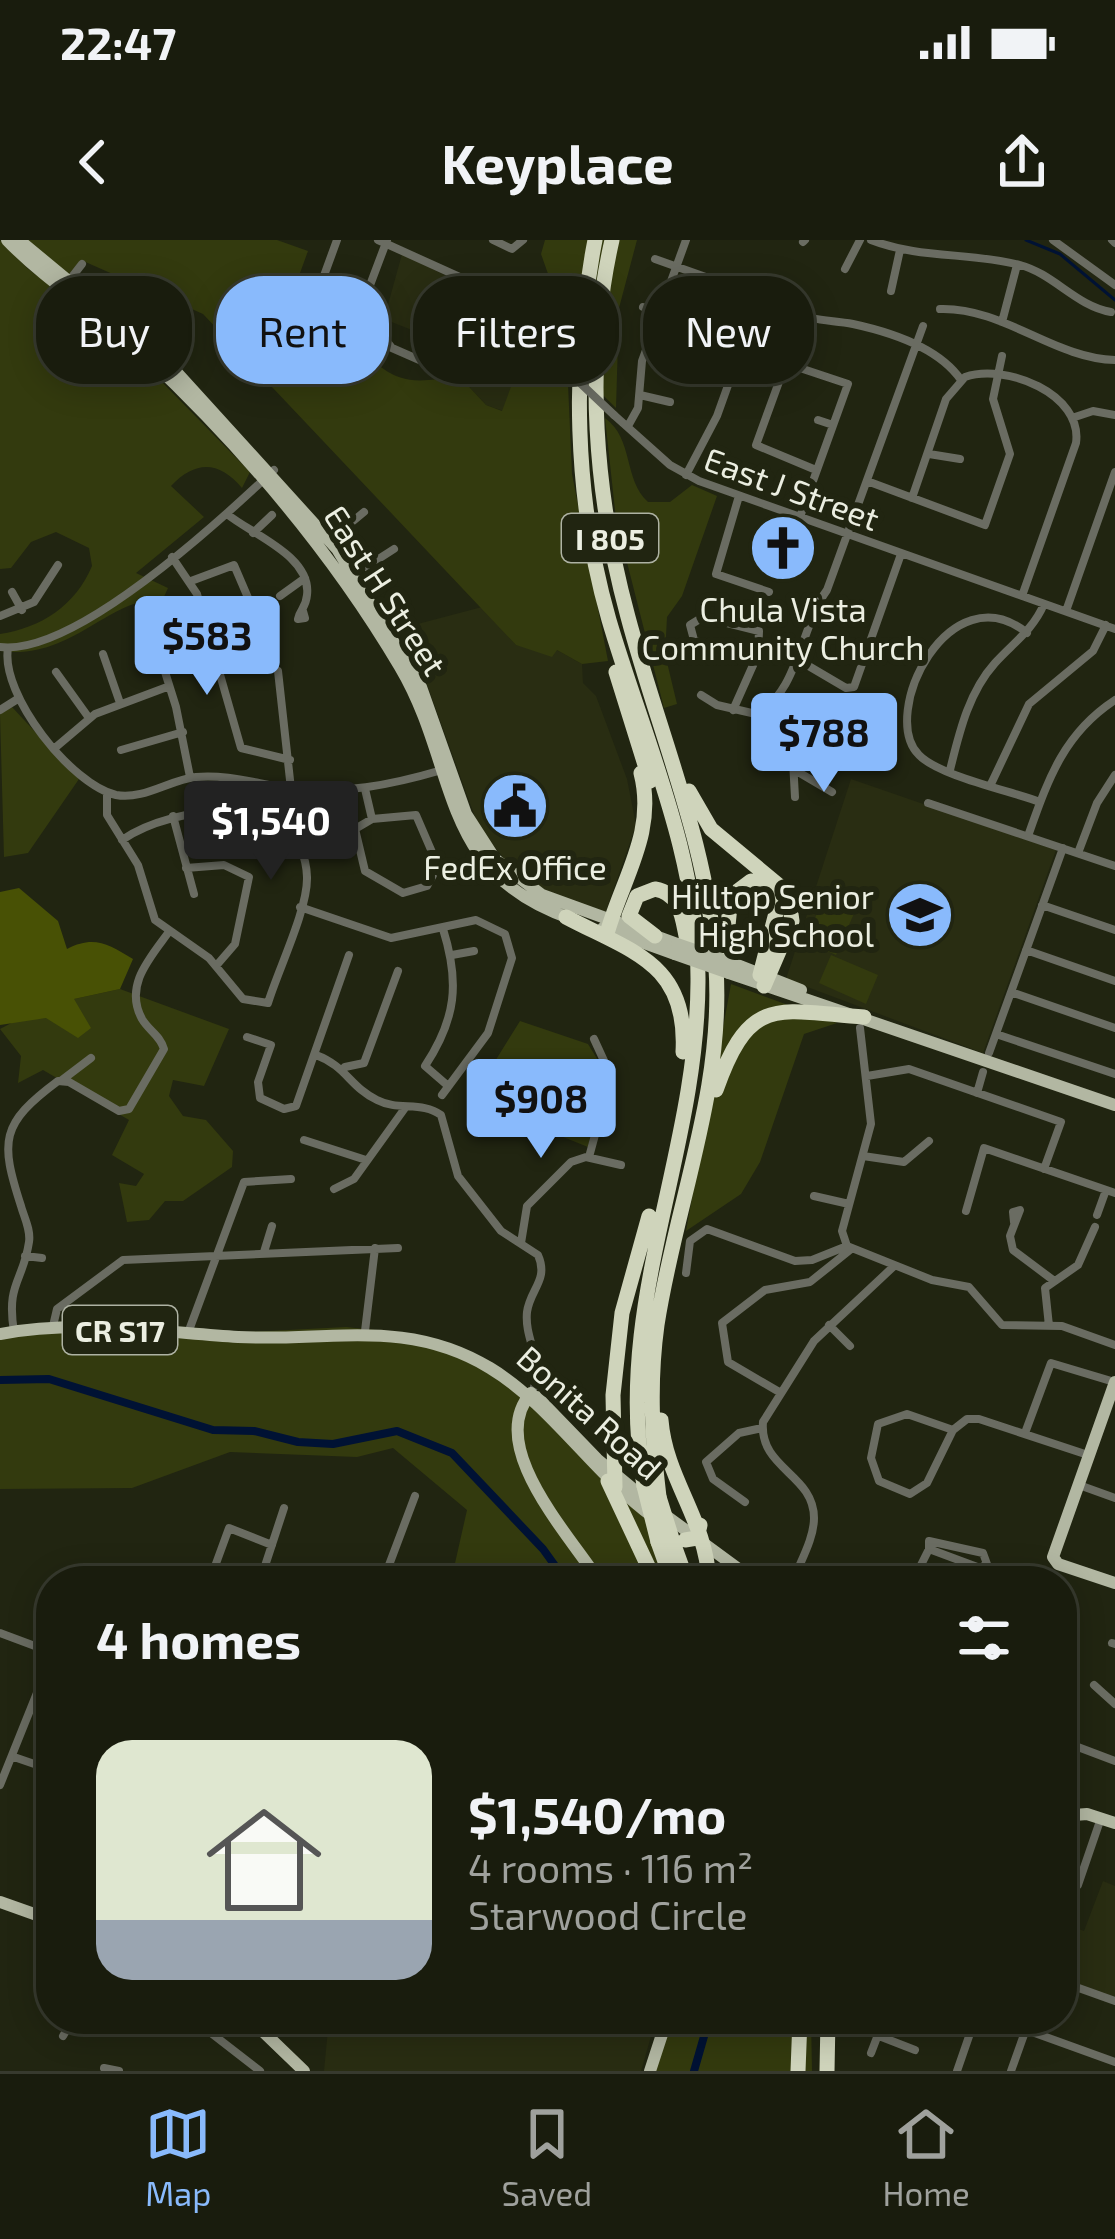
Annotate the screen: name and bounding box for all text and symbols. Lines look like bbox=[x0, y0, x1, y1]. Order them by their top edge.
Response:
text: 22:47 bbox=[60, 15, 176, 69]
icon: back bbox=[60, 129, 126, 195]
icon: share bbox=[989, 129, 1055, 195]
text: Keyplace bbox=[441, 130, 674, 195]
chip: Buy bbox=[36, 276, 192, 384]
chip: Rent bbox=[216, 276, 389, 384]
chip: Filters bbox=[413, 276, 619, 384]
chip: New bbox=[643, 276, 814, 384]
street label: East J Street bbox=[699, 438, 885, 538]
street label: East H Street bbox=[316, 498, 456, 682]
church icon: Chula Vista Community Church bbox=[748, 513, 818, 583]
road number: I 805 bbox=[562, 514, 658, 562]
place label: Chula Vista Community Church bbox=[641, 589, 925, 667]
pin: $583 bbox=[136, 596, 278, 698]
text: $583 bbox=[162, 611, 252, 658]
pin: $788 bbox=[753, 693, 895, 795]
text: $788 bbox=[778, 708, 870, 755]
public building icon: FedEx Office bbox=[480, 771, 550, 841]
pin: $1,540 bbox=[173, 781, 369, 883]
text: $1,540 bbox=[211, 796, 331, 843]
place label: FedEx Office bbox=[423, 847, 607, 887]
place label: Hilltop Senior High School bbox=[671, 876, 874, 954]
school or university icon: Hilltop Senior High School bbox=[885, 880, 955, 950]
pin: $908 bbox=[470, 1059, 612, 1161]
text: $908 bbox=[494, 1074, 588, 1121]
road number: CR S17 bbox=[63, 1306, 177, 1354]
street label: Bonita Road bbox=[510, 1337, 670, 1487]
icon: filters bbox=[951, 1605, 1017, 1671]
text: 4 homes bbox=[96, 1608, 301, 1669]
text: $1,540/mo bbox=[468, 1783, 726, 1844]
icon: home bbox=[192, 1788, 336, 1932]
text: 4 rooms · 116 m² bbox=[468, 1844, 753, 1891]
text: Starwood Circle bbox=[468, 1891, 748, 1938]
tab: Map bbox=[145, 2101, 211, 2213]
tab: Saved bbox=[502, 2101, 592, 2213]
tab: Home bbox=[882, 2101, 970, 2213]

